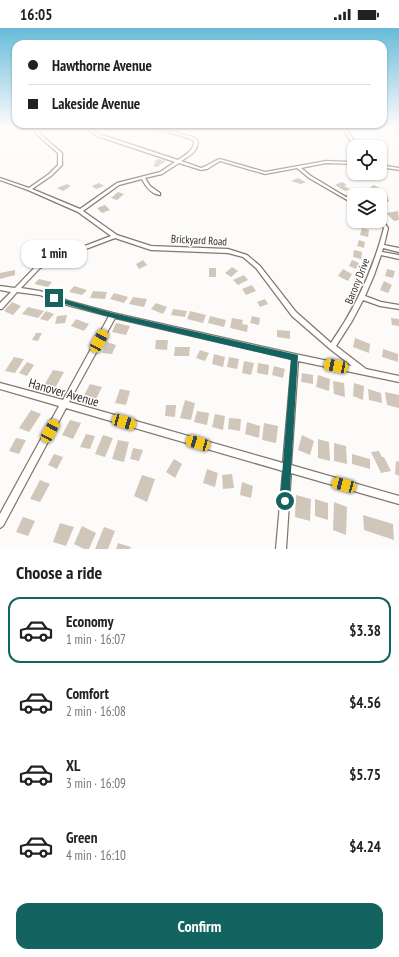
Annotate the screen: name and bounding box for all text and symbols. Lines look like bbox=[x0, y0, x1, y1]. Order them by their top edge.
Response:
text: 16:05 bbox=[20, 5, 52, 24]
text: Hawthorne Avenue bbox=[52, 56, 152, 75]
text: Lakeside Avenue bbox=[52, 94, 140, 113]
map controls bbox=[347, 140, 387, 228]
button: locate bbox=[347, 140, 387, 180]
button: layers bbox=[347, 188, 387, 228]
street label: Brickyard Road bbox=[171, 232, 228, 248]
callout: 1 min bbox=[21, 240, 87, 268]
text: 1 min bbox=[41, 245, 67, 262]
street label: Barony Drive bbox=[341, 256, 373, 306]
route end bbox=[45, 289, 63, 307]
car bbox=[88, 328, 110, 354]
car bbox=[323, 358, 349, 374]
street label: Hanover Avenue bbox=[27, 374, 101, 411]
car bbox=[111, 413, 137, 431]
car bbox=[39, 418, 61, 444]
car bbox=[185, 434, 211, 452]
car bbox=[331, 476, 357, 494]
route start bbox=[276, 492, 294, 510]
text: Choose a ride bbox=[16, 561, 102, 584]
icon: car bbox=[18, 612, 54, 648]
text: Economy bbox=[66, 612, 114, 631]
text: $3.38 bbox=[349, 621, 381, 640]
text: 1 min · 16:07 bbox=[66, 631, 126, 648]
icon: car bbox=[18, 684, 54, 720]
text: Comfort bbox=[66, 684, 109, 703]
text: $4.56 bbox=[349, 693, 381, 712]
text: 2 min · 16:08 bbox=[66, 703, 126, 720]
icon: car bbox=[18, 756, 54, 792]
text: XL bbox=[66, 756, 80, 775]
text: $5.75 bbox=[349, 765, 381, 784]
text: 3 min · 16:09 bbox=[66, 775, 126, 792]
icon: car bbox=[18, 828, 54, 864]
text: Green bbox=[66, 828, 98, 847]
text: $4.24 bbox=[349, 837, 381, 856]
text: 4 min · 16:10 bbox=[66, 847, 126, 864]
button: Confirm bbox=[16, 903, 383, 949]

